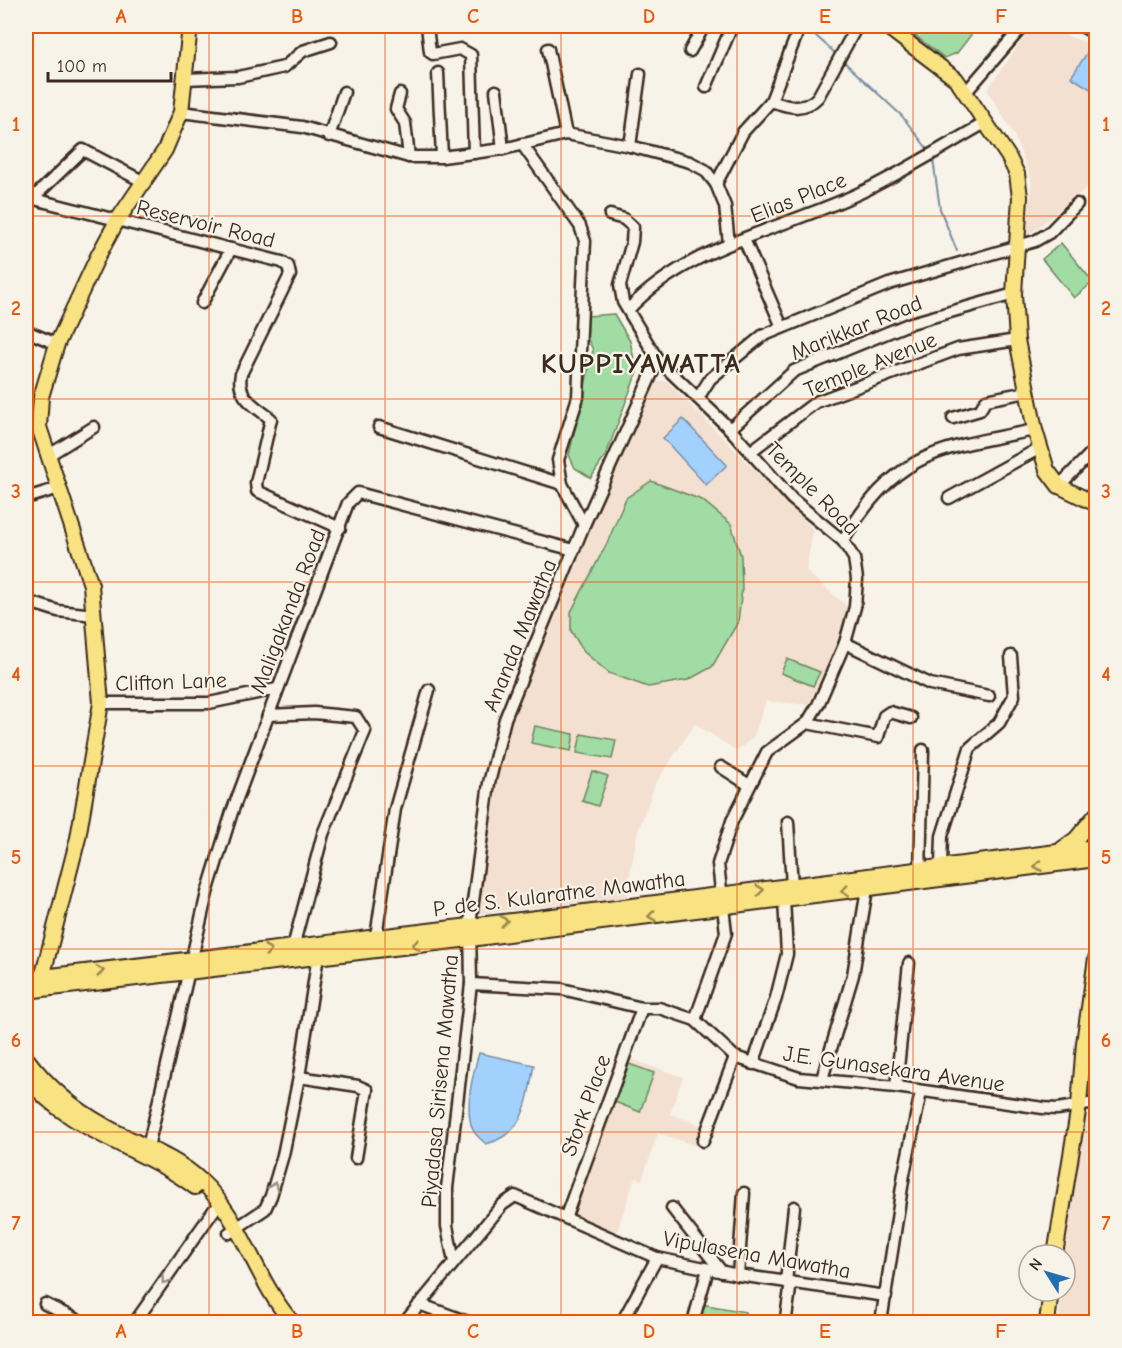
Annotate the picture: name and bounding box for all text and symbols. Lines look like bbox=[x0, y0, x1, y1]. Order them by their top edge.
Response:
text: A bbox=[115, 5, 127, 28]
text: B bbox=[291, 5, 303, 28]
text: C bbox=[467, 5, 479, 28]
text: D bbox=[643, 5, 655, 28]
text: E bbox=[819, 5, 831, 28]
text: F bbox=[995, 5, 1007, 28]
scale bar bbox=[48, 45, 171, 83]
text: 100 m bbox=[57, 56, 107, 77]
text: 1 bbox=[12, 113, 20, 136]
text: 1 bbox=[1102, 113, 1110, 136]
street label: Elias Place bbox=[747, 167, 850, 229]
street label: Reservoir Road bbox=[134, 194, 278, 254]
street label: Marikkar Road bbox=[787, 290, 926, 366]
text: 2 bbox=[11, 297, 21, 320]
text: 2 bbox=[1101, 297, 1111, 320]
street label: Temple Avenue bbox=[800, 326, 941, 403]
district label: KUPPIYAWATTA bbox=[541, 348, 741, 380]
street label: Temple Road bbox=[760, 437, 864, 541]
text: 3 bbox=[11, 480, 21, 503]
text: 3 bbox=[1101, 480, 1111, 503]
street label: Maligakanda Road bbox=[245, 525, 331, 697]
street label: Ananda Mawatha bbox=[477, 555, 562, 715]
text: 4 bbox=[11, 663, 21, 686]
text: 4 bbox=[1101, 663, 1111, 686]
street label: Clifton Lane bbox=[115, 667, 227, 697]
text: 5 bbox=[11, 846, 21, 869]
text: 5 bbox=[1101, 846, 1111, 869]
one-way arrow bbox=[1034, 860, 1043, 872]
street label: P. de S. Kularatne Mawatha bbox=[431, 866, 687, 922]
one-way arrow bbox=[755, 884, 764, 897]
one-way arrow bbox=[840, 885, 850, 897]
one-way arrow bbox=[647, 910, 656, 922]
one-way arrow bbox=[499, 915, 508, 928]
one-way arrow bbox=[412, 938, 421, 951]
one-way arrow bbox=[264, 944, 273, 957]
street label: Piyadasa Sirisena Mawatha bbox=[416, 953, 464, 1209]
one-way arrow bbox=[96, 965, 105, 977]
text: 6 bbox=[11, 1029, 21, 1052]
text: 6 bbox=[1101, 1029, 1111, 1052]
street label: J.E. Gunasekara Avenue bbox=[781, 1041, 1006, 1097]
street label: Stork Place bbox=[556, 1051, 616, 1160]
one-way arrow bbox=[267, 1181, 279, 1192]
text: 7 bbox=[12, 1212, 21, 1235]
text: 7 bbox=[1102, 1212, 1111, 1235]
street label: Vipulasena Mawatha bbox=[661, 1226, 853, 1284]
north arrow bbox=[1017, 1243, 1077, 1303]
text: N bbox=[1025, 1255, 1046, 1274]
one-way arrow bbox=[161, 1274, 172, 1285]
text: A bbox=[115, 1320, 127, 1343]
text: B bbox=[291, 1320, 303, 1343]
text: C bbox=[467, 1320, 479, 1343]
text: D bbox=[643, 1320, 655, 1343]
text: E bbox=[819, 1320, 831, 1343]
text: F bbox=[995, 1320, 1007, 1343]

